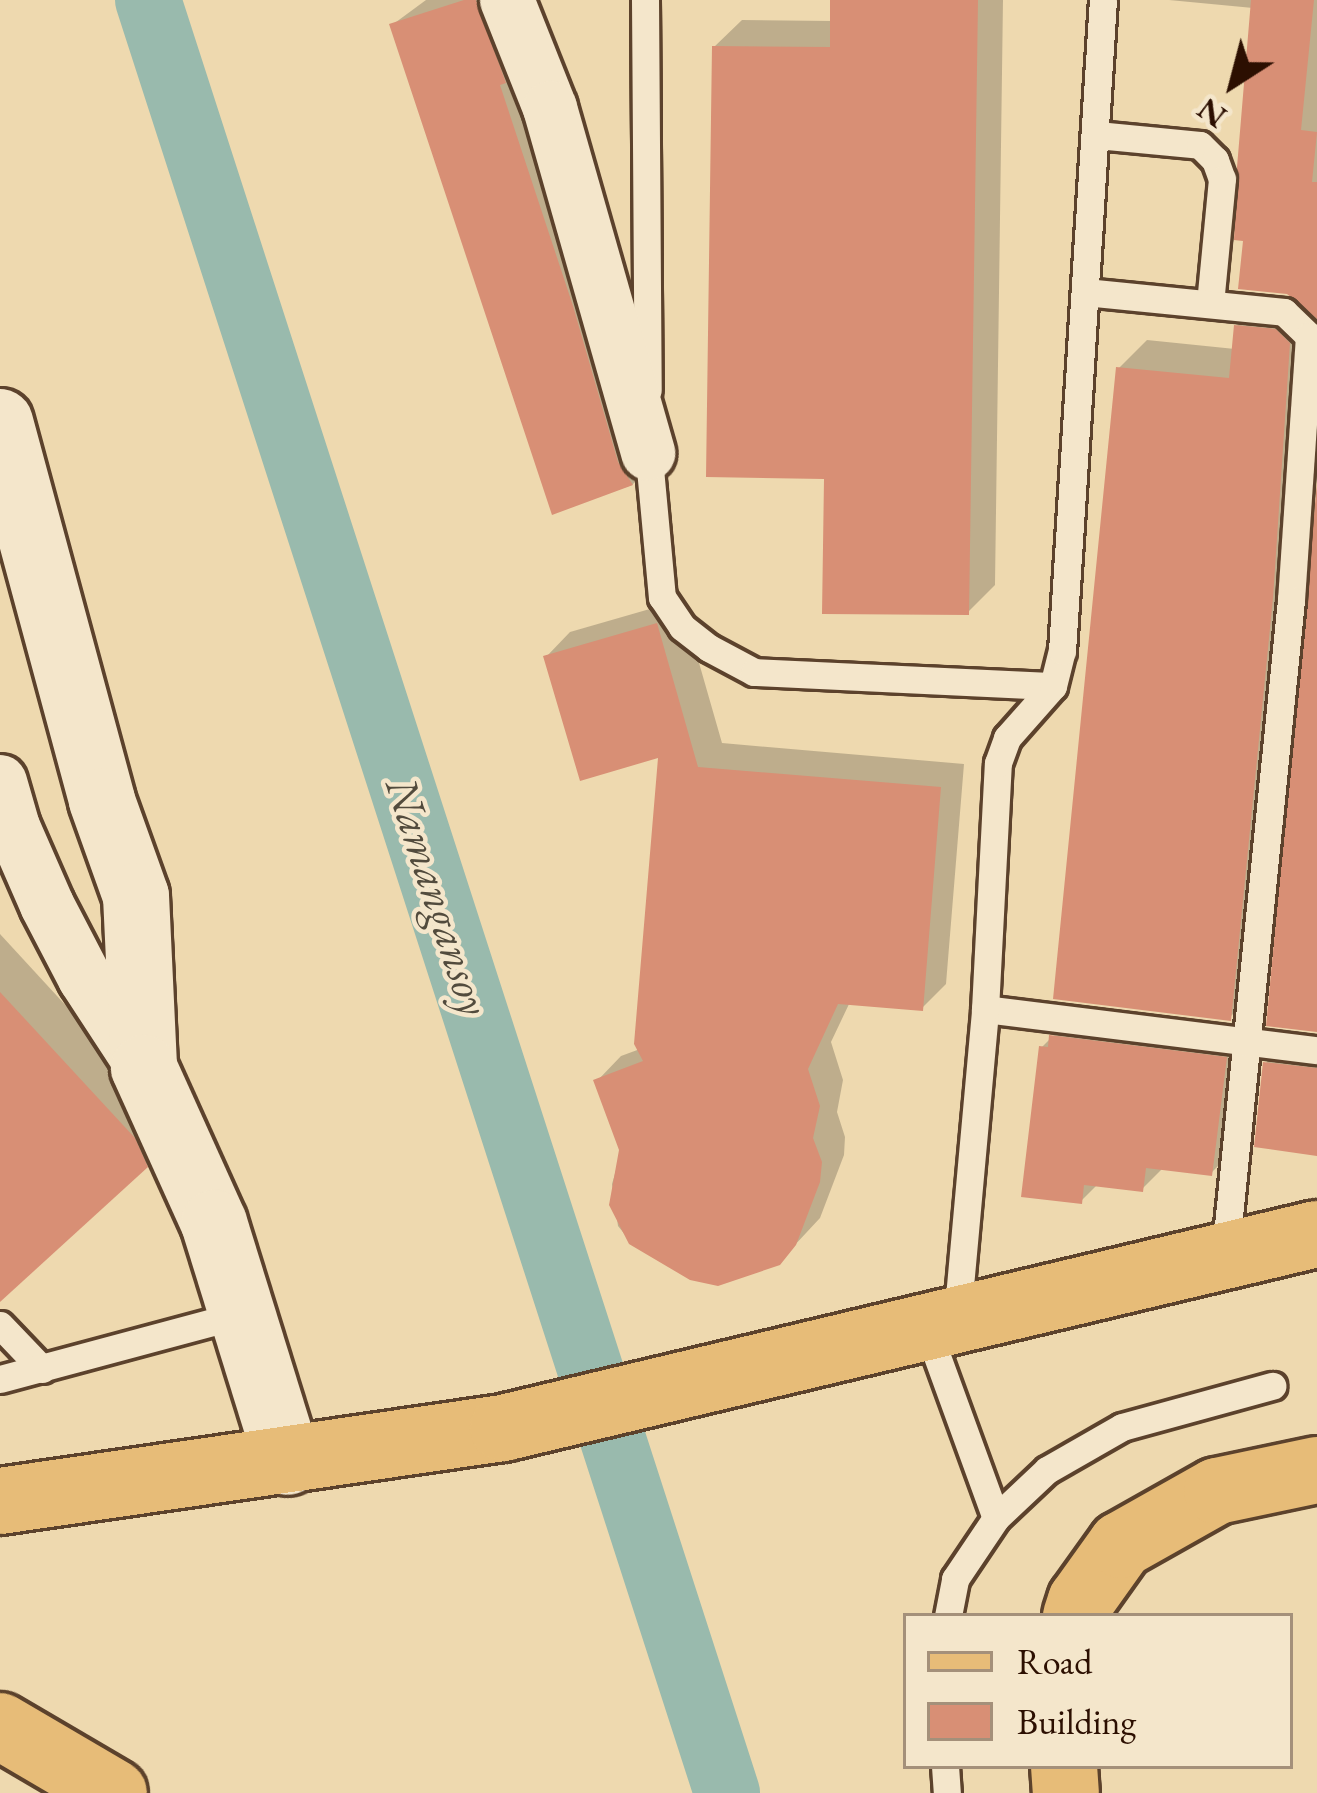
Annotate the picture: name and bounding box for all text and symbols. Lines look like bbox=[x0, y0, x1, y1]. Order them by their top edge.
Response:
north arrow bbox=[1173, 24, 1293, 144]
text: N bbox=[1188, 88, 1235, 139]
water label: Namangansoy bbox=[374, 770, 502, 1022]
legend bbox=[903, 1613, 1293, 1769]
text: Road bbox=[1017, 1638, 1092, 1685]
text: Building bbox=[1017, 1698, 1136, 1745]

